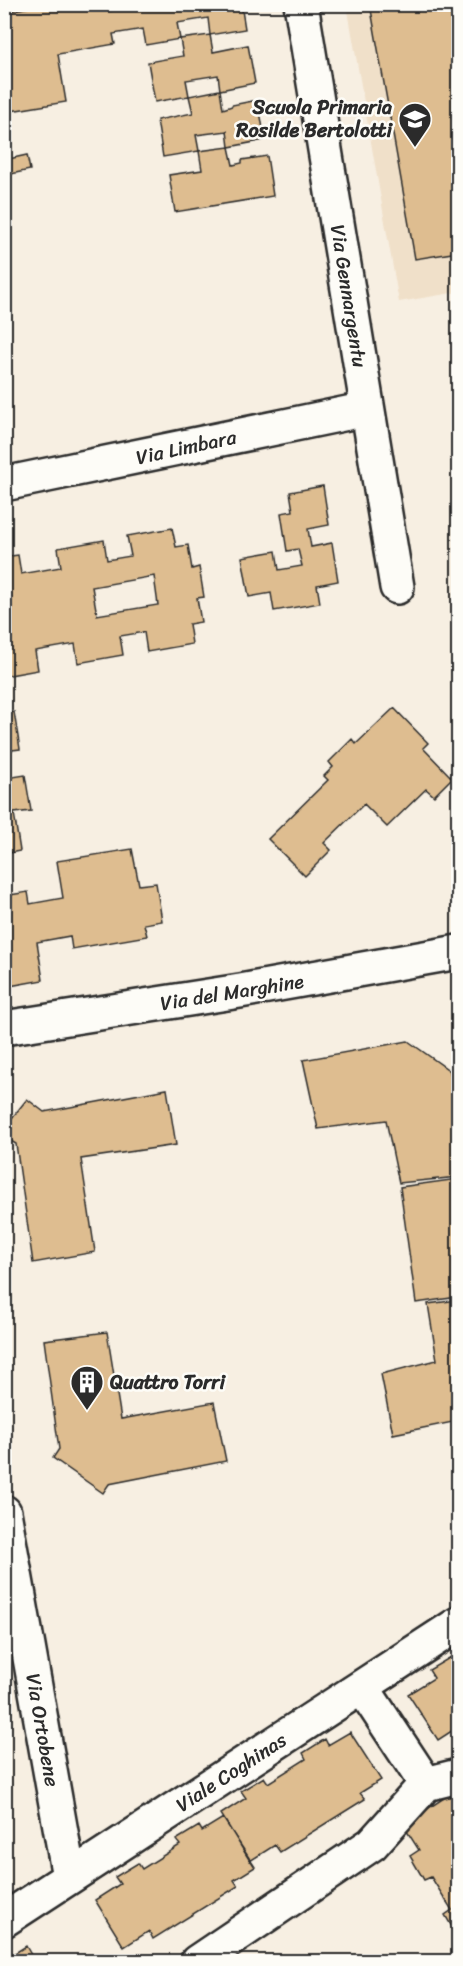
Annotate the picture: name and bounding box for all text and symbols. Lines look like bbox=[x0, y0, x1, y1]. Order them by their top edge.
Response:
place label: Scuola Primaria Rosilde Bertolotti bbox=[235, 90, 393, 148]
school or university icon: Scuola Primaria Rosilde Bertolotti bbox=[397, 101, 433, 148]
street label: Via Gennargentu bbox=[320, 222, 377, 370]
street label: Via Limbara bbox=[133, 420, 240, 475]
street label: Via del Marghine bbox=[158, 964, 307, 1021]
building icon: Quattro Torri bbox=[69, 1364, 105, 1411]
place label: Quattro Torri bbox=[110, 1365, 226, 1400]
street label: Via Ortobene bbox=[15, 1671, 70, 1789]
street label: Viale Coghinas bbox=[169, 1723, 295, 1822]

